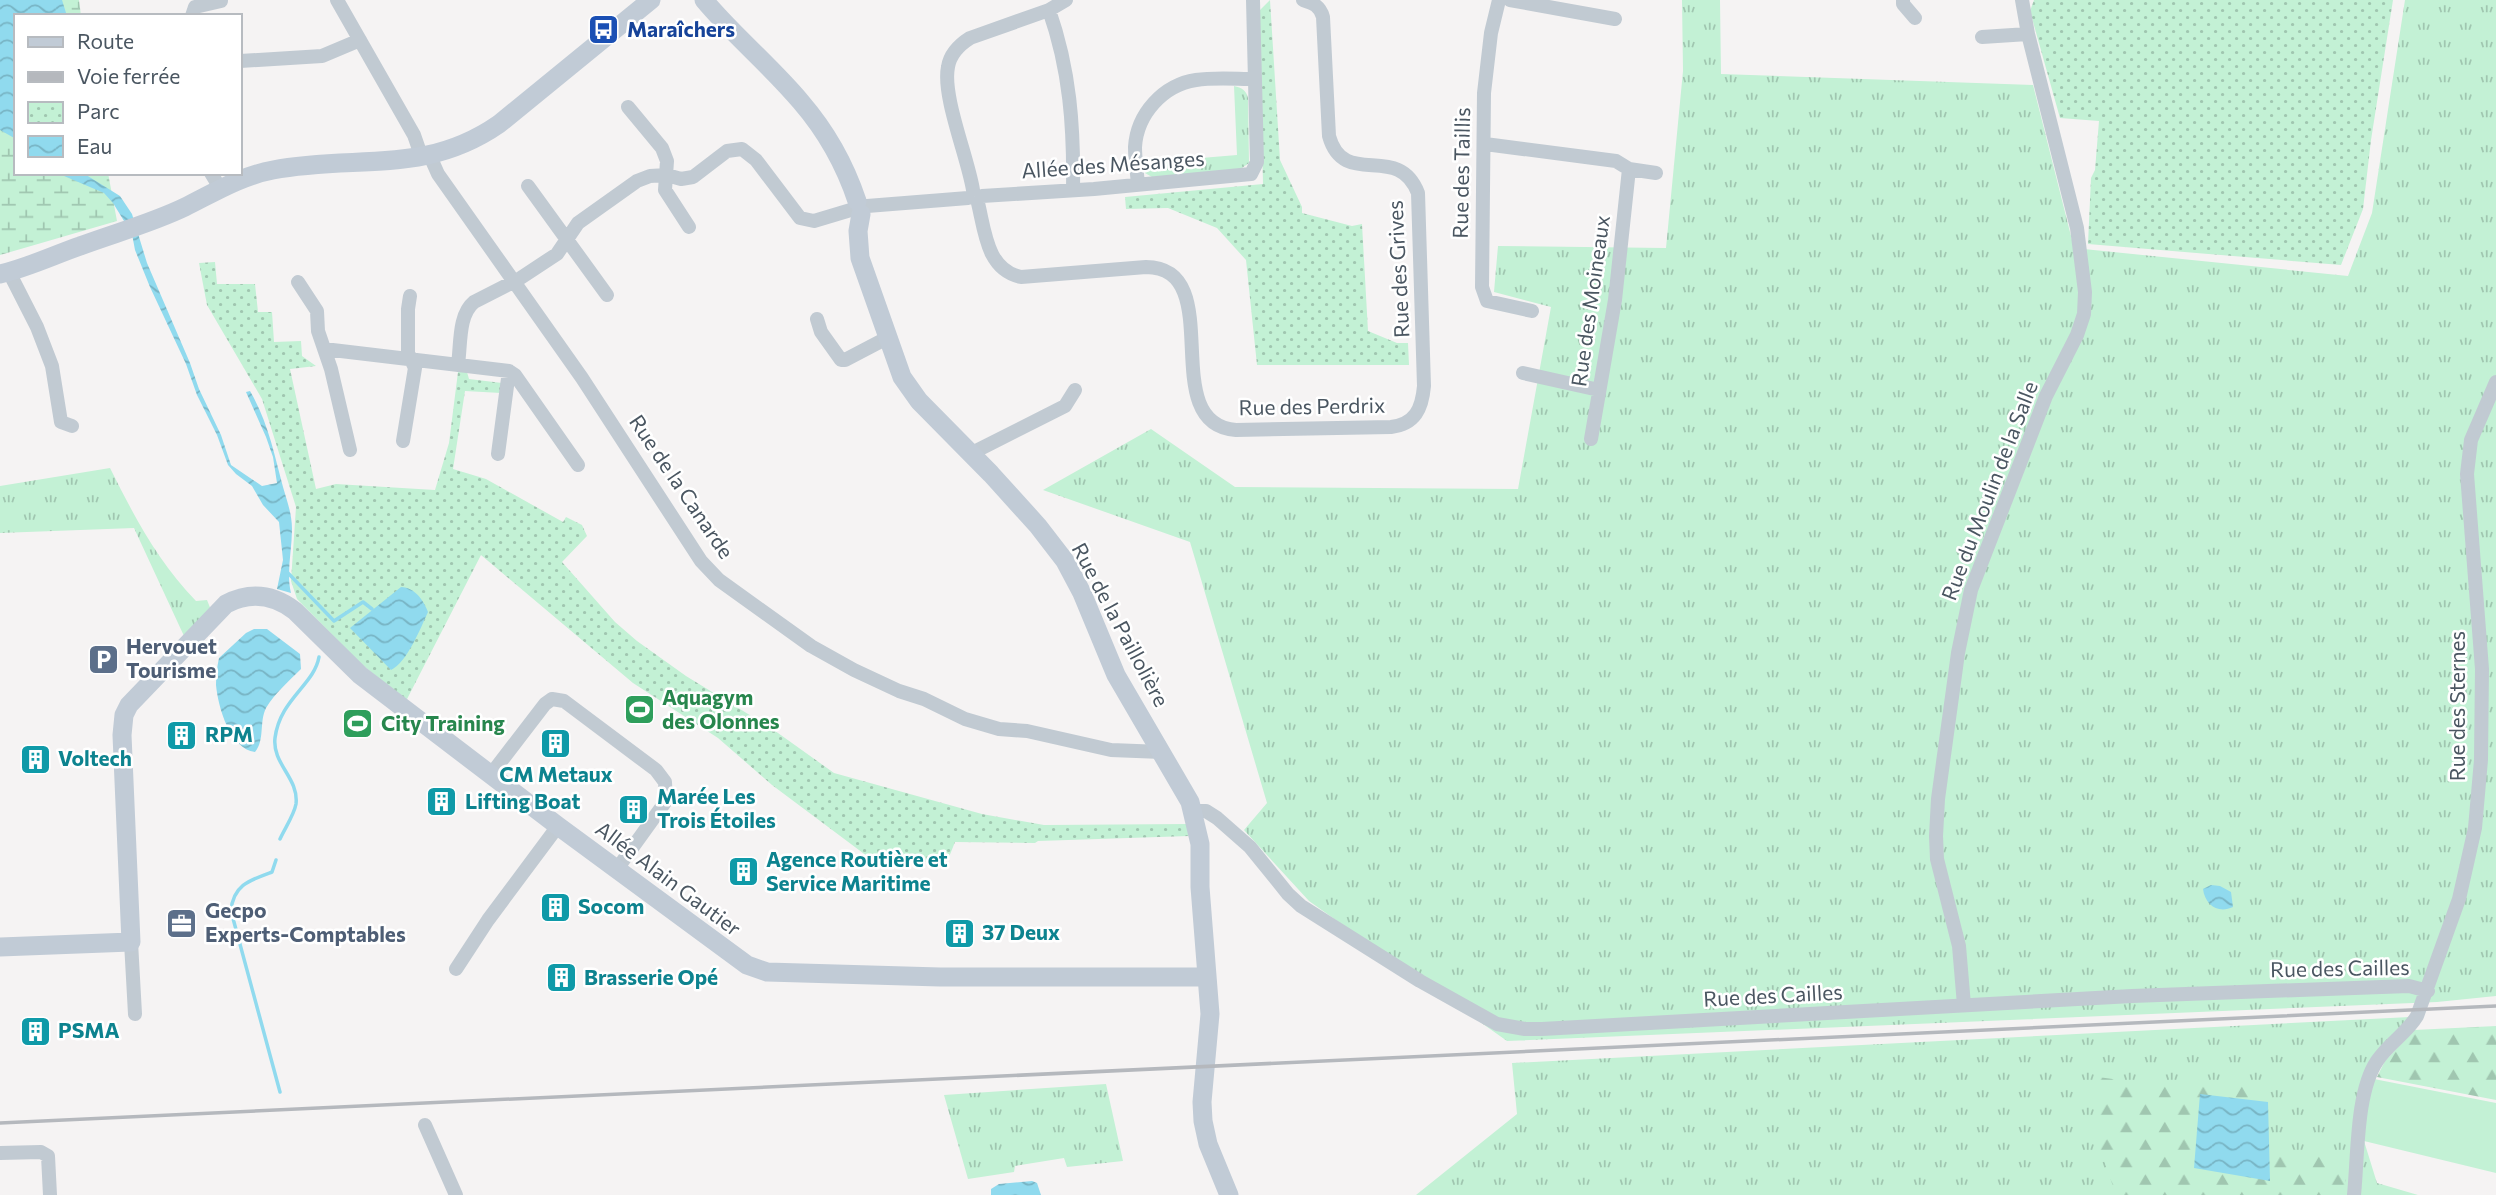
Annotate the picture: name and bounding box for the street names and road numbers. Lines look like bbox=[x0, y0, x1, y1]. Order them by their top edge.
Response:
street label: Rue des Taillis bbox=[1447, 107, 1474, 239]
street label: Allée des Mésanges bbox=[1020, 145, 1205, 182]
street label: Rue des Grives bbox=[1381, 200, 1414, 339]
street label: Rue des Moineaux bbox=[1565, 214, 1614, 388]
street label: Rue du Moulin de la Salle bbox=[1935, 378, 2042, 603]
street label: Rue des Perdrix bbox=[1238, 392, 1385, 419]
street label: Rue de la Canarde bbox=[625, 410, 740, 563]
street label: Rue de la Paillolière bbox=[1068, 538, 1175, 711]
street label: Rue des Sternes bbox=[2444, 631, 2469, 781]
street label: Allée Alain Gautier bbox=[591, 815, 746, 940]
street label: Rue des Cailles bbox=[2270, 954, 2410, 981]
street label: Rue des Cailles bbox=[1703, 978, 1843, 1011]

